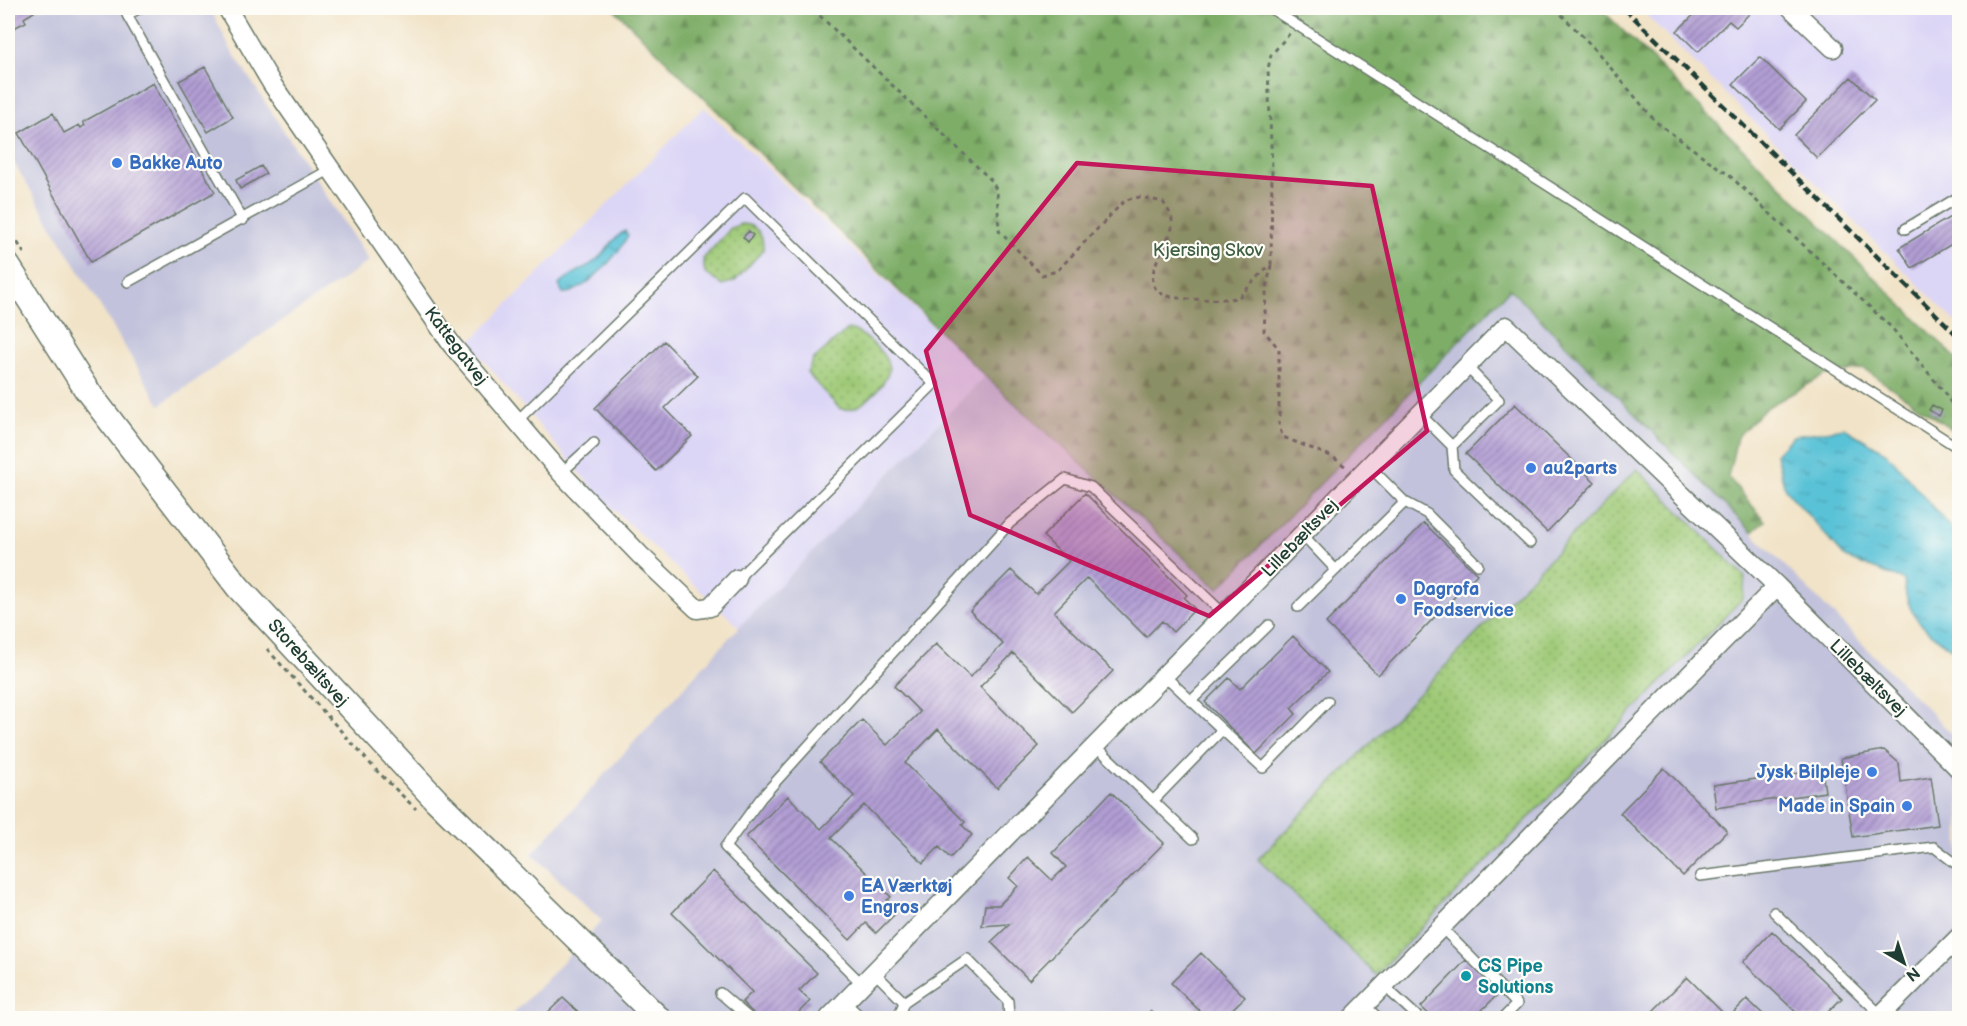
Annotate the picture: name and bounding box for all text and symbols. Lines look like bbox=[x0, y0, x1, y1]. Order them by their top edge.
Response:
place label: Bakke Auto bbox=[129, 153, 223, 174]
marker: Bakke Auto bbox=[110, 156, 124, 170]
park label: Kjersing Skov bbox=[1153, 240, 1264, 261]
street label: Kattegatvej bbox=[420, 303, 492, 389]
place label: au2parts bbox=[1543, 458, 1617, 479]
marker: au2parts bbox=[1524, 461, 1538, 475]
street label: Lillebæltsvej bbox=[1258, 495, 1342, 581]
place label: Dagrofa Foodservice bbox=[1413, 579, 1514, 621]
marker: Dagrofa Foodservice bbox=[1394, 592, 1408, 606]
street label: Storebæltsvej bbox=[263, 615, 353, 711]
street label: Lillebæltsvej bbox=[1825, 635, 1911, 721]
place label: Jysk Bilpleje bbox=[1757, 762, 1860, 783]
marker: Jysk Bilpleje bbox=[1865, 765, 1879, 779]
place label: Made in Spain bbox=[1778, 796, 1895, 817]
marker: Made in Spain bbox=[1900, 799, 1914, 813]
place label: EA Værktøj Engros bbox=[861, 876, 952, 918]
marker: EA Værktøj Engros bbox=[842, 889, 856, 903]
north arrow bbox=[1874, 933, 1934, 993]
place label: CS Pipe Solutions bbox=[1478, 956, 1554, 998]
text: N bbox=[1902, 962, 1923, 985]
marker: CS Pipe Solutions bbox=[1459, 969, 1473, 983]

